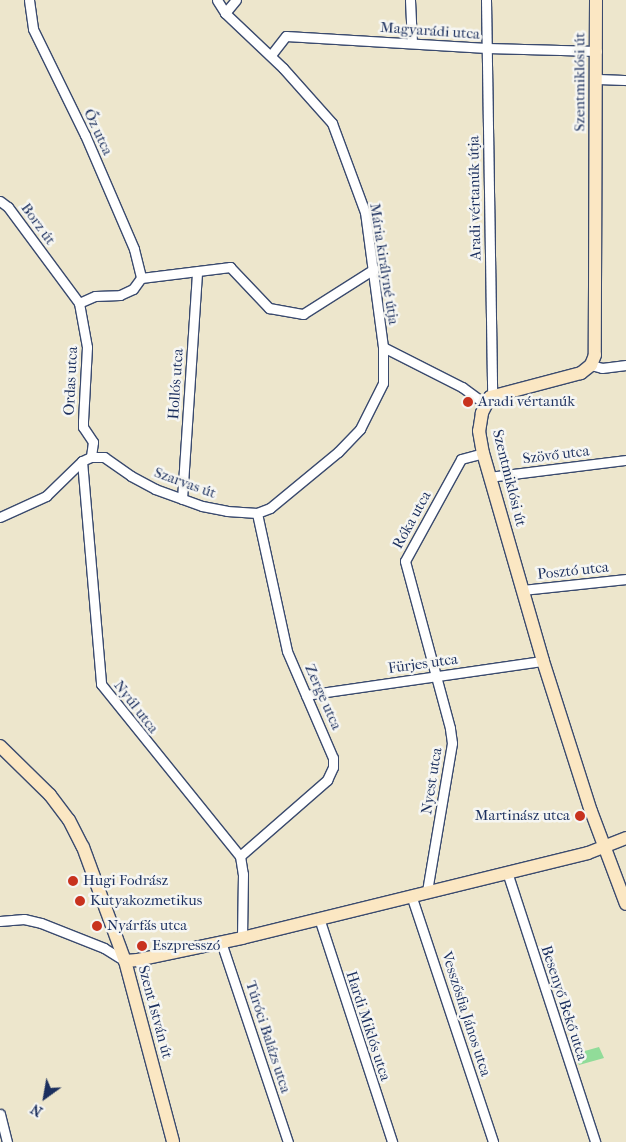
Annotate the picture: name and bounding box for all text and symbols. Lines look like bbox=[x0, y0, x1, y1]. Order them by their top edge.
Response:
street label: Magyarádi utca bbox=[380, 19, 480, 43]
street label: Szentmiklósi út bbox=[571, 32, 589, 132]
street label: Őz utca bbox=[79, 106, 117, 158]
street label: Aradi vértanúk útja bbox=[465, 135, 485, 261]
street label: Borz út bbox=[17, 200, 59, 248]
street label: Mária királyné útja bbox=[366, 202, 402, 326]
street label: Ordas utca bbox=[60, 346, 82, 416]
street label: Hollós utca bbox=[165, 348, 187, 420]
place label: Aradi vértanúk bbox=[478, 393, 575, 411]
marker: Aradi vértanúk bbox=[462, 396, 474, 408]
street label: Szentmiklósi út bbox=[488, 428, 530, 528]
street label: Szövő utca bbox=[522, 442, 590, 468]
street label: Szarvas út bbox=[152, 464, 218, 502]
street label: Róka utca bbox=[389, 488, 435, 552]
street label: Posztó utca bbox=[536, 558, 610, 584]
street label: Fürjes utca bbox=[387, 650, 459, 678]
street label: Zerge utca bbox=[301, 661, 345, 733]
street label: Nyúl utca bbox=[110, 677, 162, 737]
street label: Nyest utca bbox=[418, 746, 446, 816]
place label: Martinász utca bbox=[475, 807, 570, 825]
marker: Martinász utca bbox=[574, 810, 586, 822]
place label: Hugi Fodrász bbox=[83, 872, 168, 890]
marker: Hugi Fodrász bbox=[67, 875, 79, 887]
place label: Kutyakozmetikus bbox=[90, 892, 202, 910]
marker: Kutyakozmetikus bbox=[74, 895, 86, 907]
place label: Nyárfás utca bbox=[107, 917, 187, 935]
marker: Nyárfás utca bbox=[91, 920, 103, 932]
place label: Eszpresszó bbox=[152, 937, 220, 955]
marker: Eszpresszó bbox=[136, 940, 148, 952]
street label: Besenyő Bekő utca bbox=[537, 943, 591, 1063]
street label: Vesszősfia János utca bbox=[437, 949, 495, 1079]
street label: Szent István út bbox=[134, 963, 176, 1061]
street label: Hardi Miklós utca bbox=[342, 969, 394, 1083]
street label: Túróci Balázs utca bbox=[241, 979, 295, 1095]
north arrow bbox=[20, 1072, 70, 1122]
text: N bbox=[28, 1100, 46, 1120]

